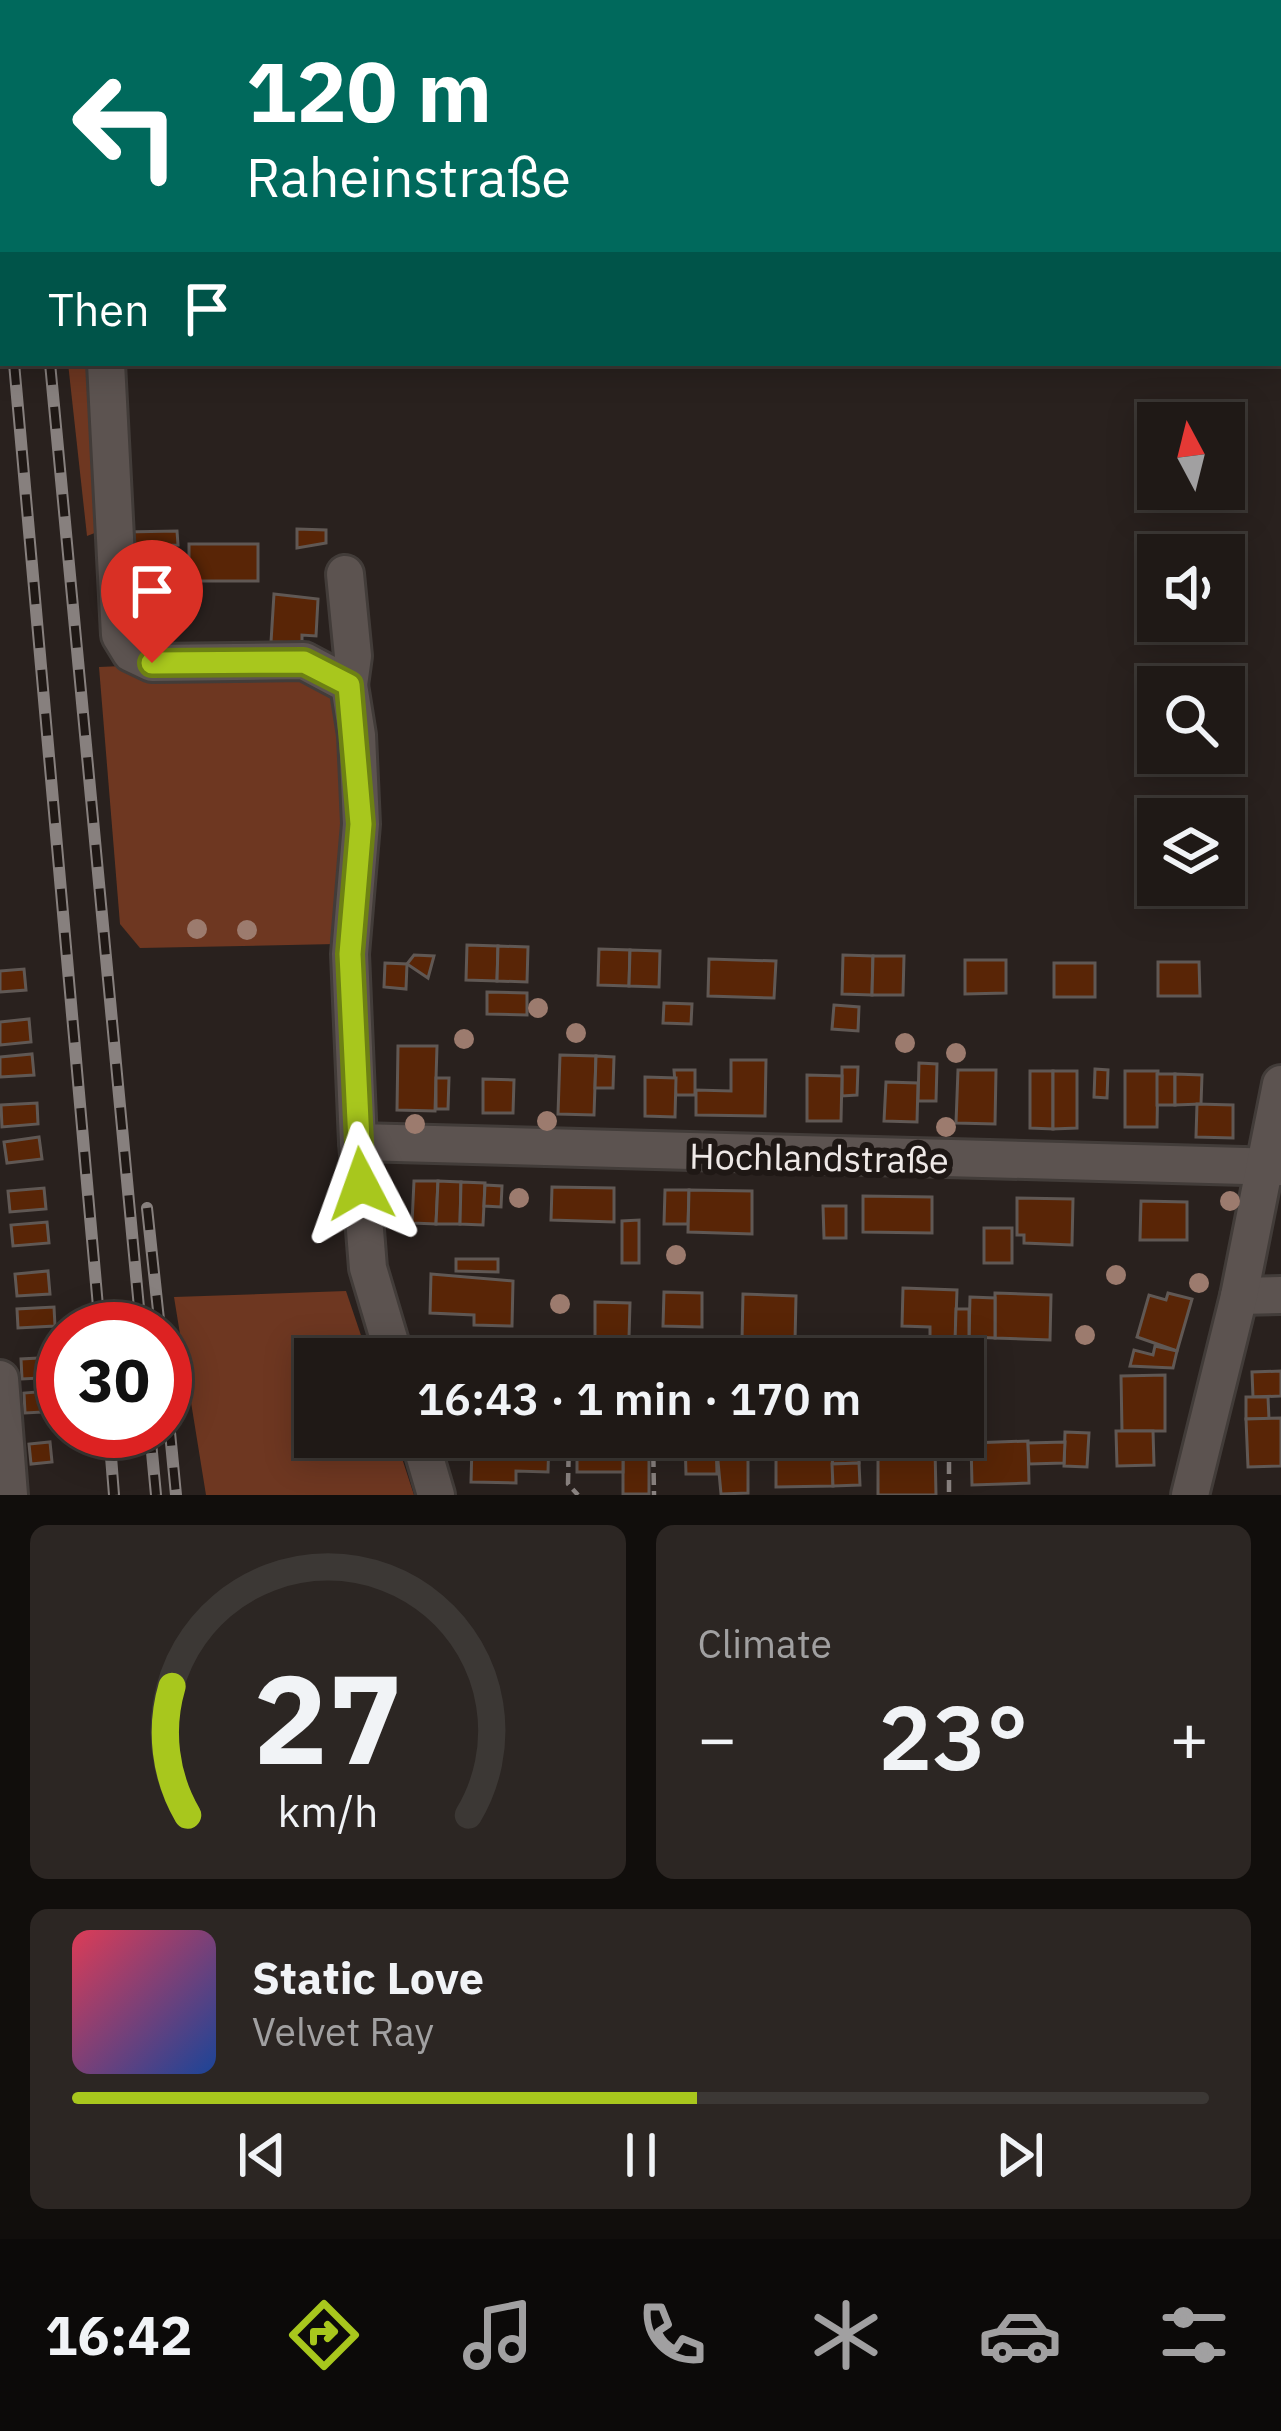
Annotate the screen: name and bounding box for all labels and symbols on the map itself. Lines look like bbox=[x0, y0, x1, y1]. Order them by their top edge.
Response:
north arrow bbox=[1137, 402, 1245, 510]
pin bbox=[101, 540, 203, 663]
position arrow bbox=[298, 1121, 424, 1247]
street label: Hochlandstraße bbox=[689, 1132, 949, 1183]
speed limit sign: 30 bbox=[36, 1302, 192, 1458]

